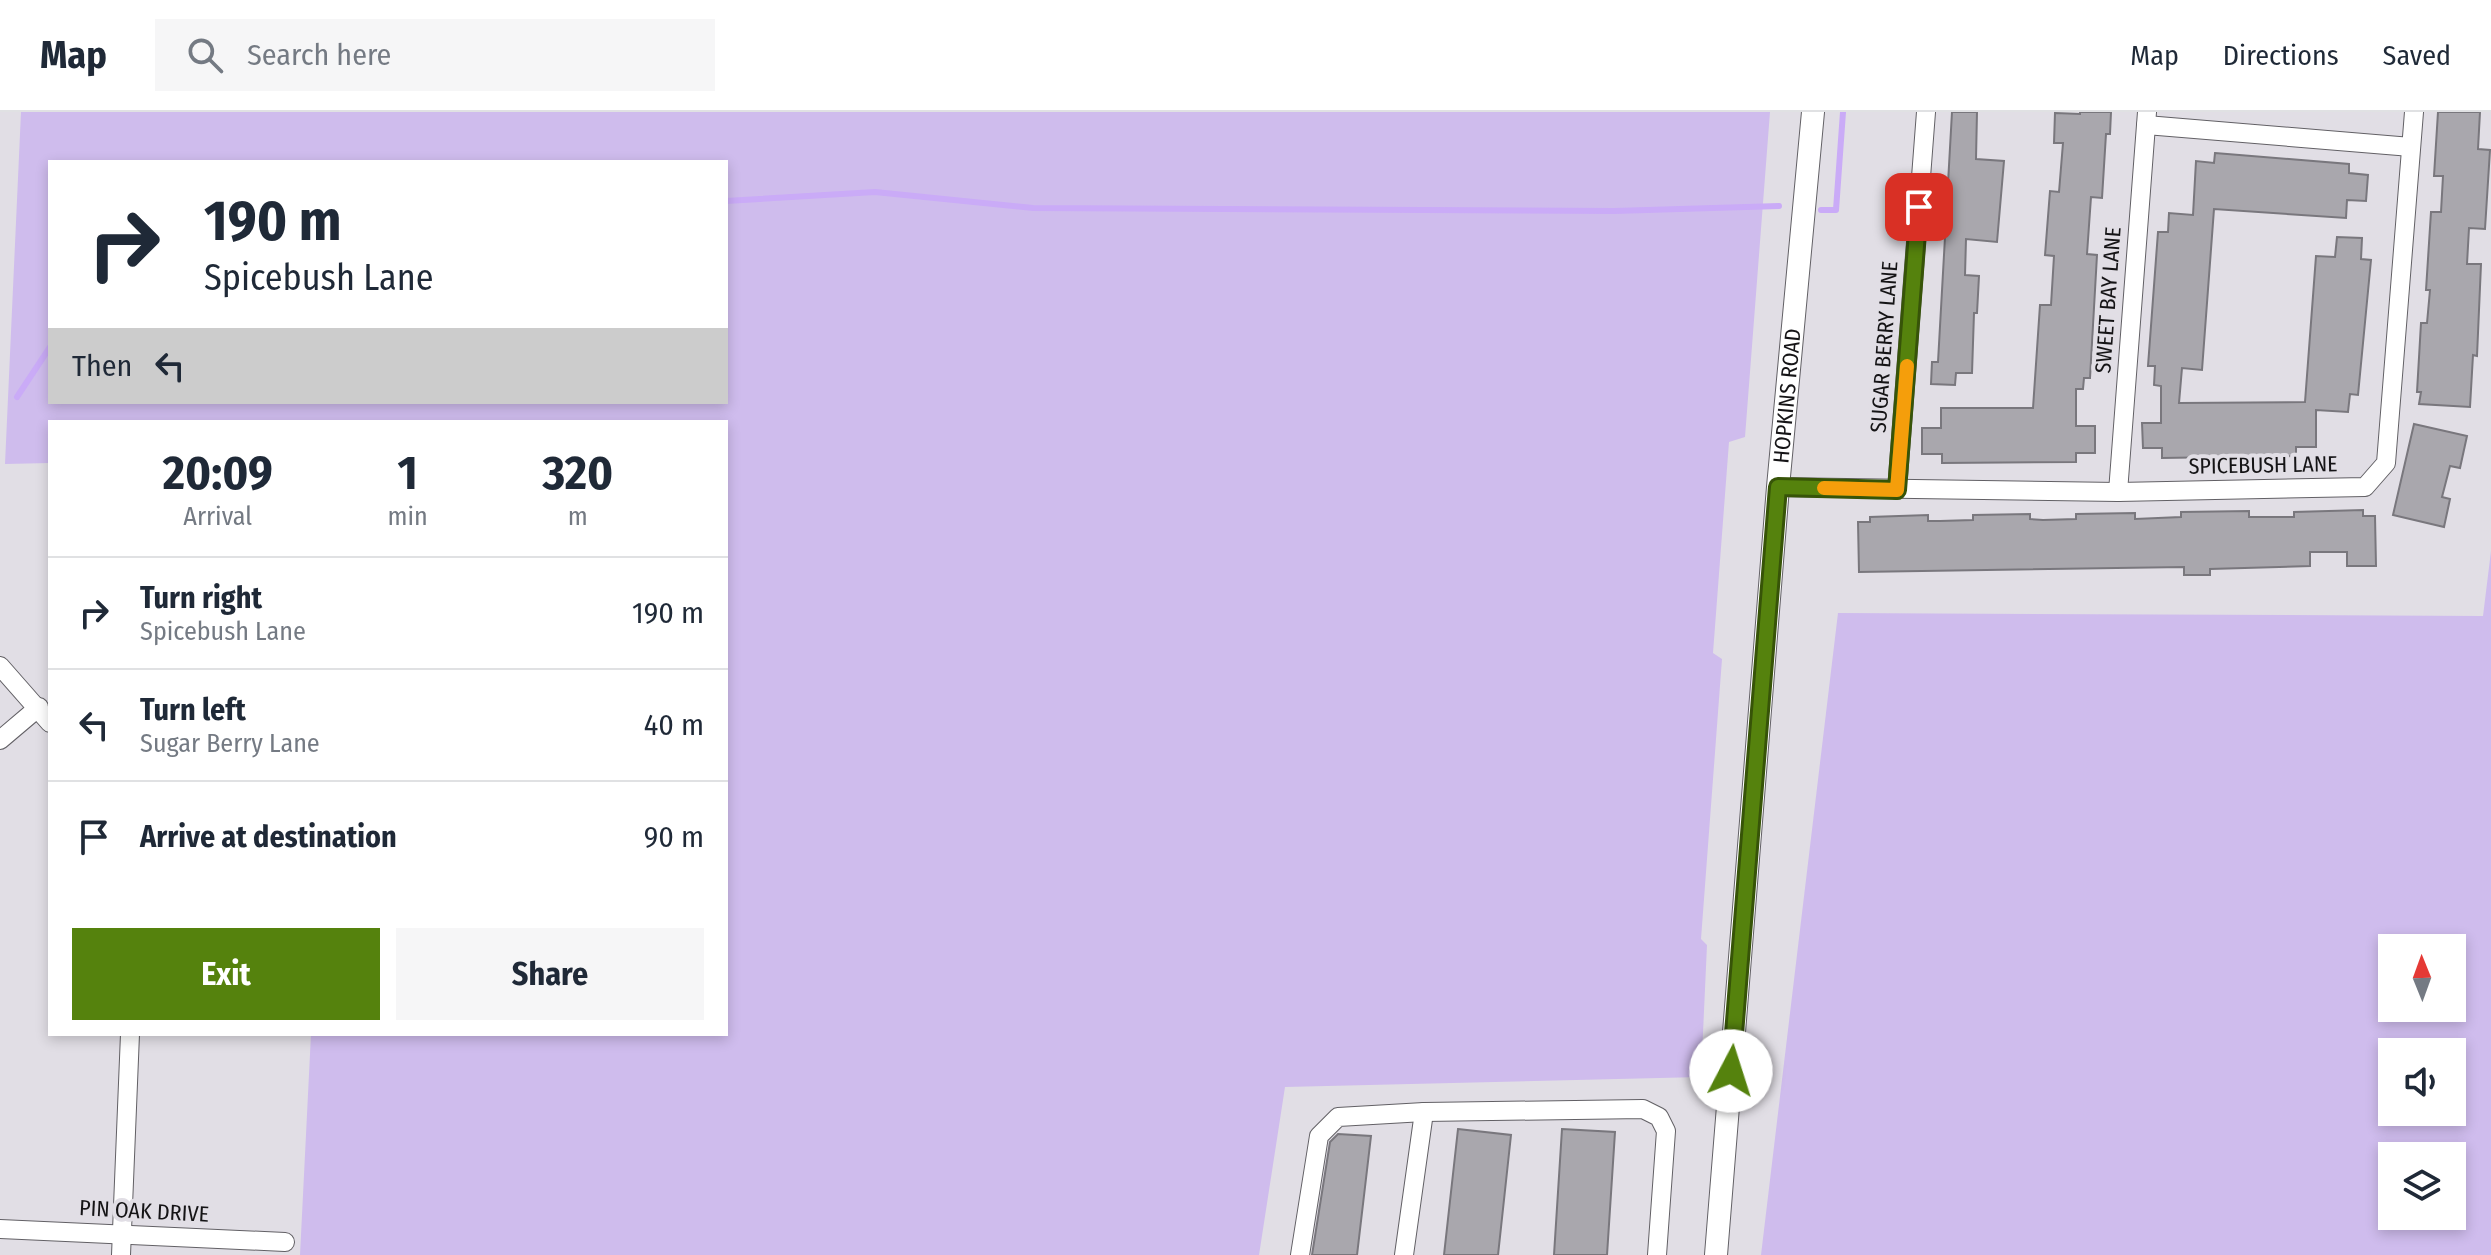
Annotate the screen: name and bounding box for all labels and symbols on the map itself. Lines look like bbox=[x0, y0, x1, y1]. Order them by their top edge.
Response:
pin bbox=[1885, 173, 1953, 241]
street label: SWEET BAY LANE bbox=[2089, 226, 2127, 374]
street label: SUGAR BERRY LANE bbox=[1865, 260, 1903, 434]
street label: HOPKINS ROAD bbox=[1767, 327, 1806, 465]
street label: SPICEBUSH LANE bbox=[2188, 450, 2338, 480]
north arrow bbox=[2378, 934, 2466, 1022]
position arrow bbox=[1689, 1029, 1773, 1113]
street label: PIN OAK DRIVE bbox=[78, 1194, 210, 1228]

